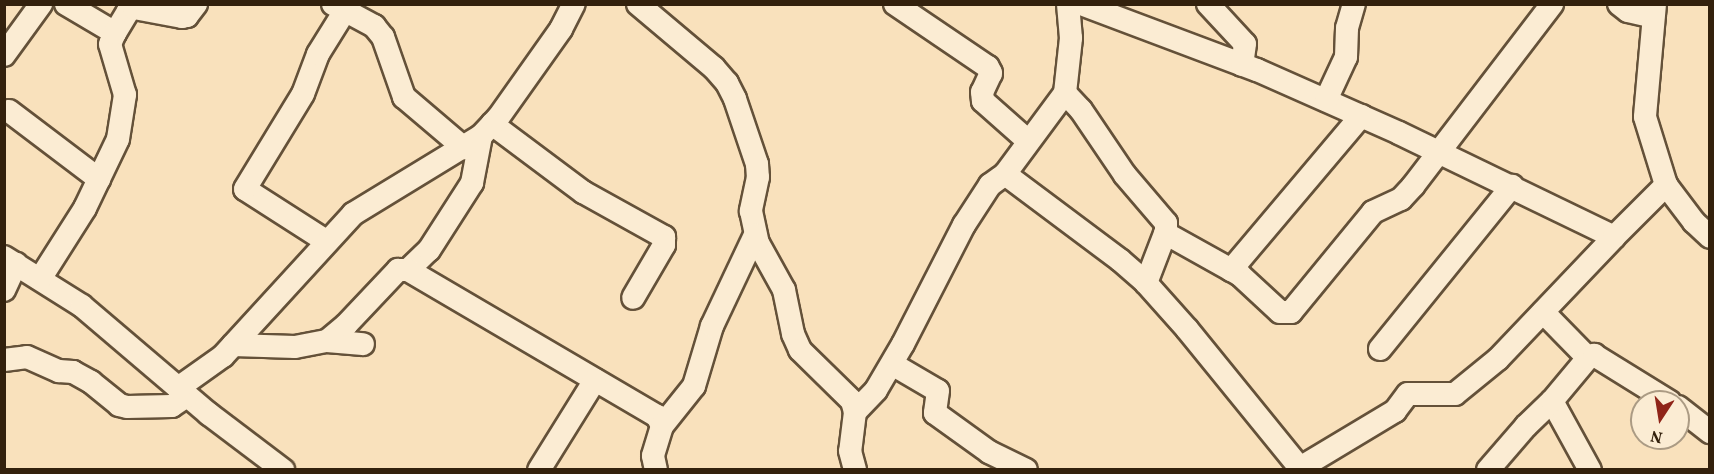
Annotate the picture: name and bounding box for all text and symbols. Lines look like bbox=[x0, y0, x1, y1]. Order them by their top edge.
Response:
north arrow bbox=[1630, 390, 1690, 450]
text: N bbox=[1649, 424, 1665, 448]

